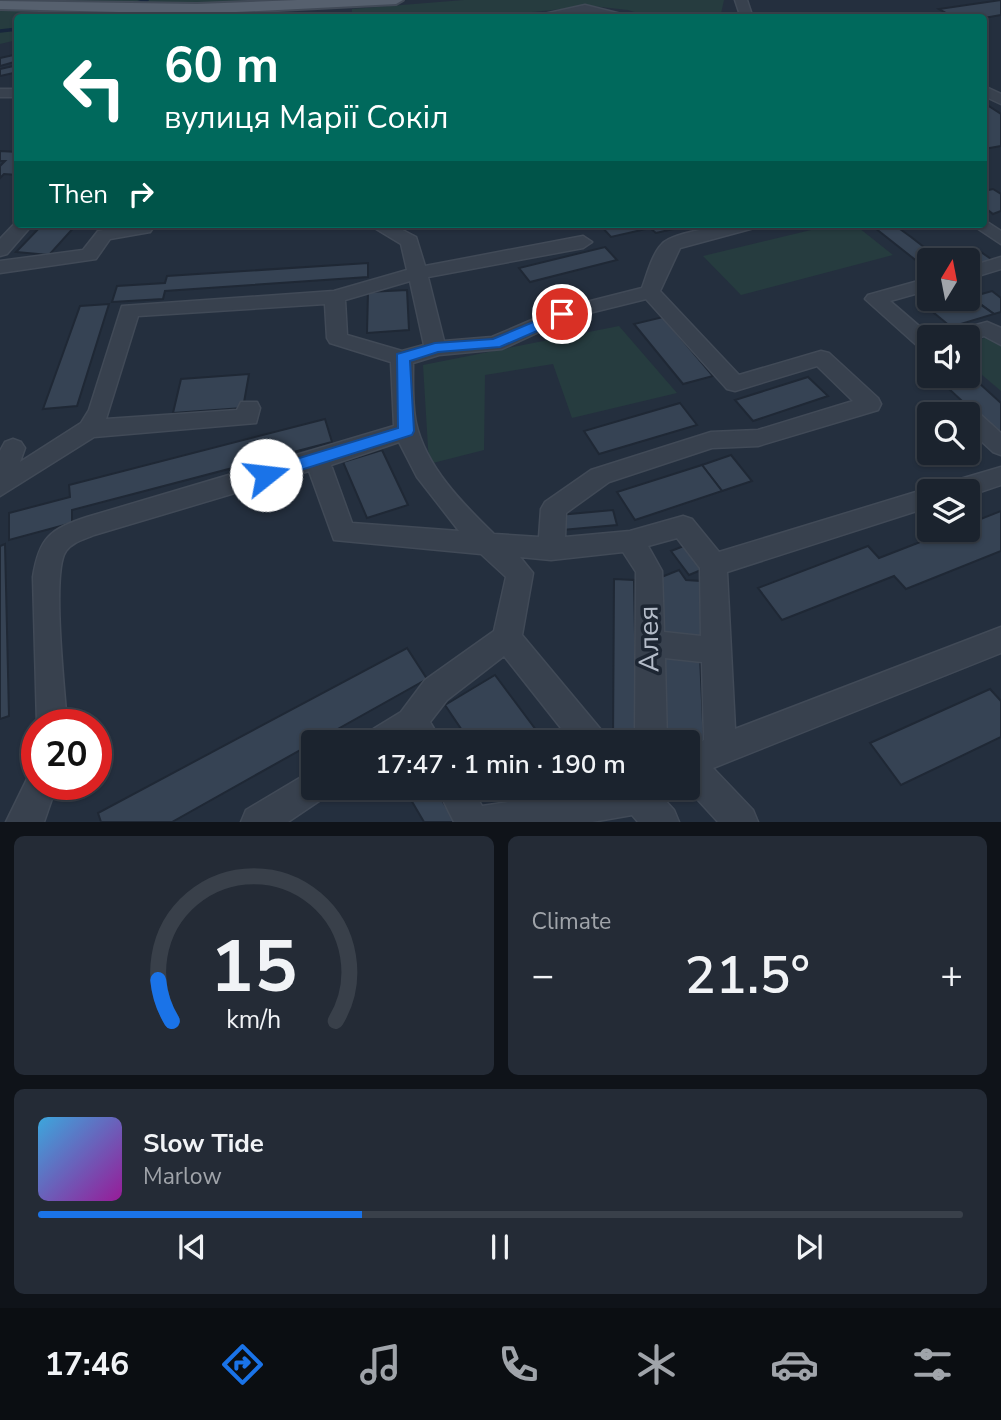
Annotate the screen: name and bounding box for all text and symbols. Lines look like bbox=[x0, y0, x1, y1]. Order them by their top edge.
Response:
text: 60 m bbox=[164, 32, 279, 99]
icon: left bbox=[49, 42, 140, 133]
text: вулиця Марії Сокіл bbox=[164, 96, 449, 139]
icon: right bbox=[122, 175, 160, 213]
text: Then bbox=[49, 177, 108, 212]
north arrow bbox=[917, 248, 980, 312]
map controls bbox=[917, 248, 980, 542]
pin bbox=[532, 284, 592, 344]
icon: arrive bbox=[543, 295, 581, 333]
button: sound bbox=[917, 325, 980, 388]
button: search bbox=[917, 402, 980, 465]
position arrow bbox=[229, 438, 303, 512]
button: layers bbox=[917, 479, 980, 542]
street label: Алея bbox=[629, 605, 669, 673]
speed limit sign: 20 bbox=[21, 709, 112, 800]
text: 17:47 · 1 min · 190 m bbox=[375, 747, 626, 782]
text: Climate bbox=[532, 906, 611, 937]
text: 15 bbox=[210, 918, 297, 1018]
text: 21.5° bbox=[685, 940, 810, 1011]
text: − bbox=[532, 950, 554, 1001]
text: + bbox=[940, 950, 963, 1001]
text: km/h bbox=[226, 1003, 281, 1037]
text: Slow Tide bbox=[143, 1126, 264, 1161]
text: Marlow bbox=[143, 1161, 222, 1192]
icon: previous bbox=[173, 1228, 211, 1266]
icon: pause bbox=[481, 1228, 519, 1266]
icon: next bbox=[790, 1228, 828, 1266]
icon: directions bbox=[218, 1340, 267, 1389]
icon: music bbox=[356, 1340, 405, 1389]
icon: phone bbox=[494, 1340, 543, 1389]
icon: climate bbox=[632, 1340, 681, 1389]
icon: car bbox=[770, 1340, 819, 1389]
icon: filters bbox=[908, 1340, 957, 1389]
text: 17:46 bbox=[44, 1343, 129, 1386]

